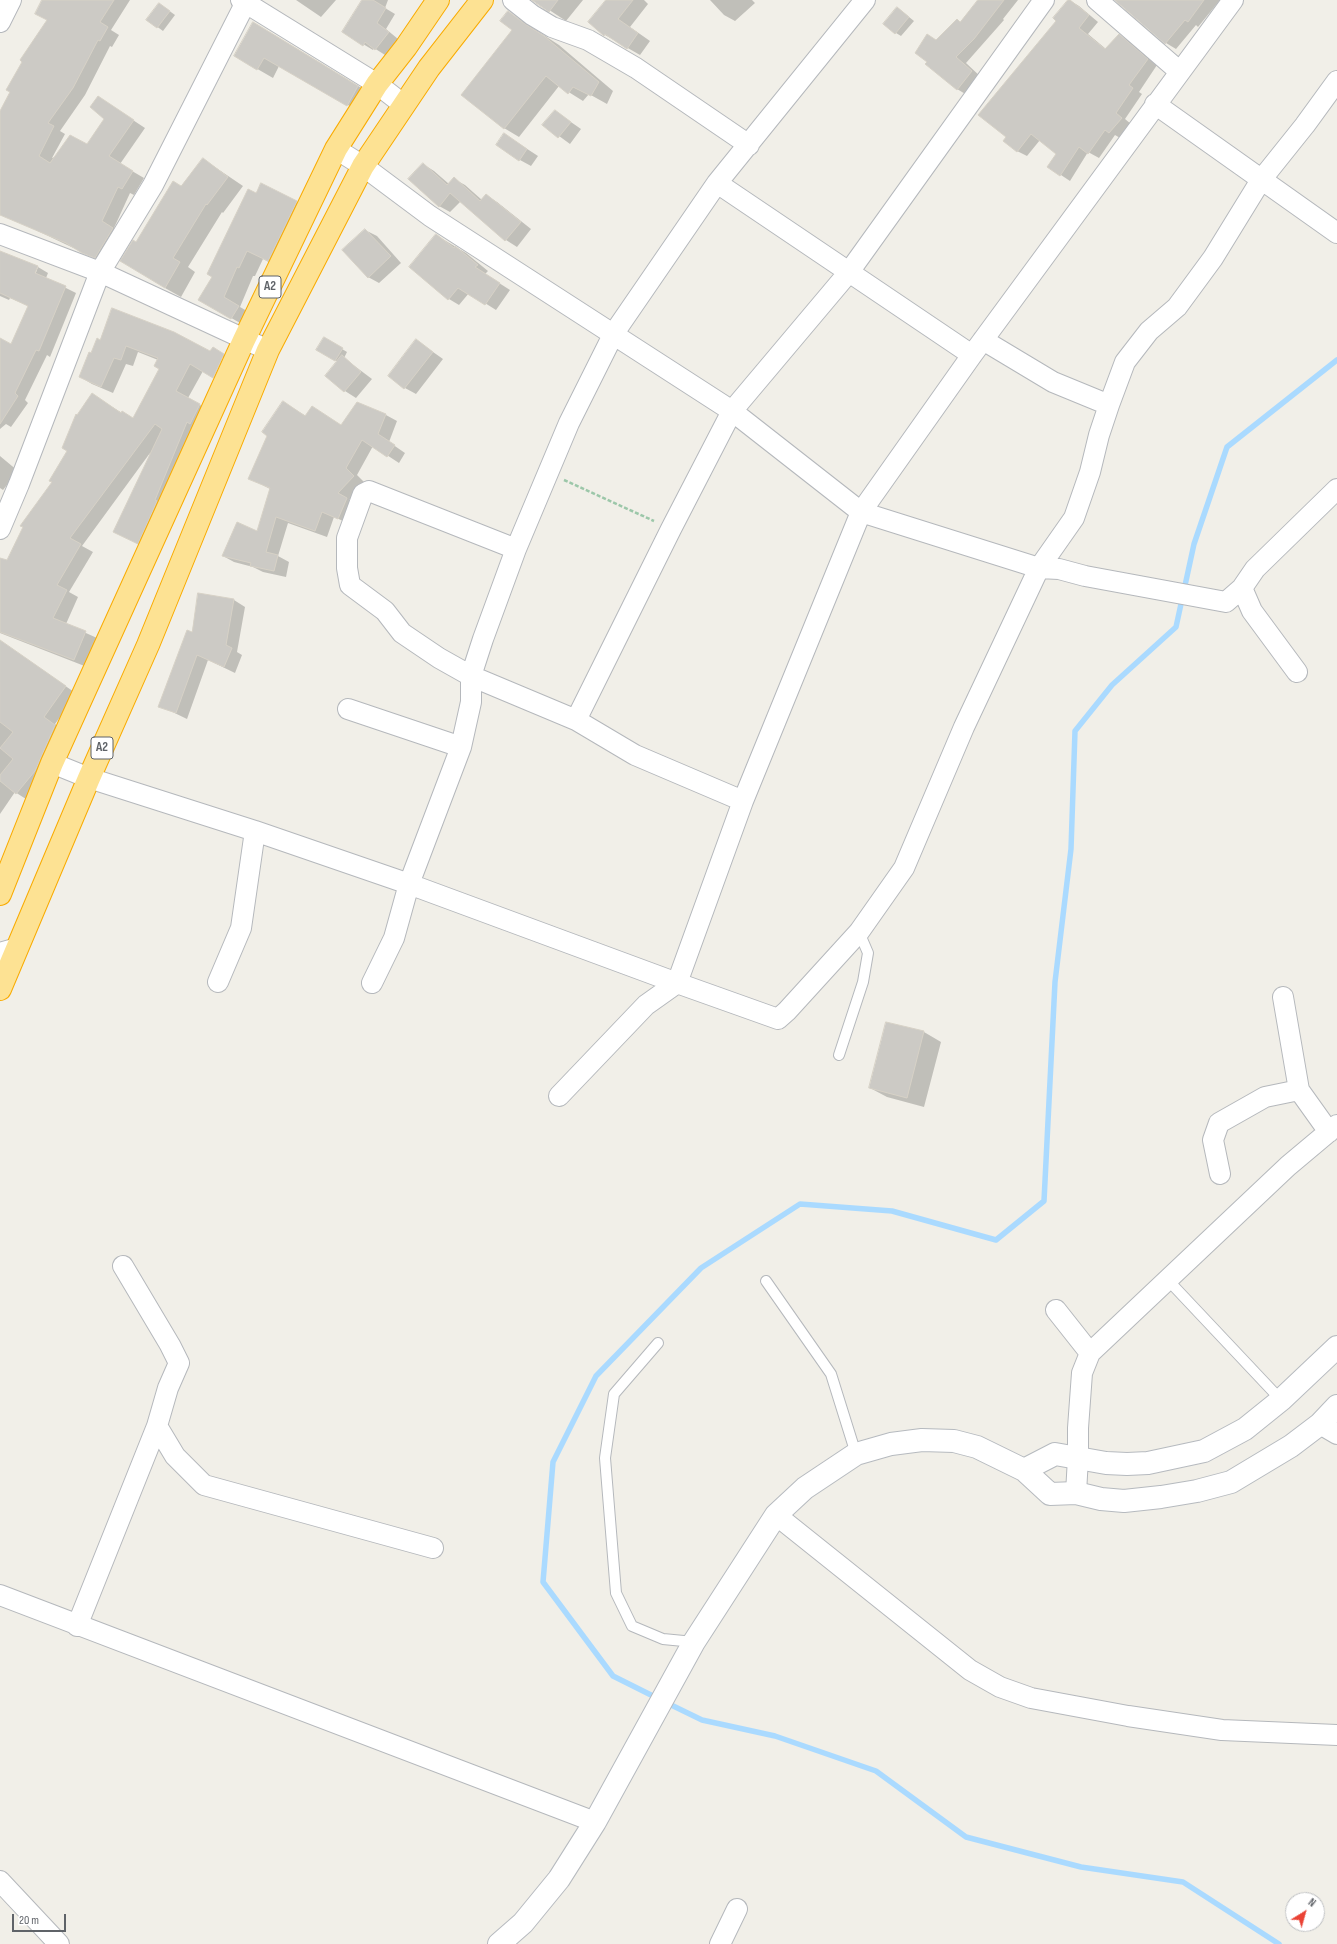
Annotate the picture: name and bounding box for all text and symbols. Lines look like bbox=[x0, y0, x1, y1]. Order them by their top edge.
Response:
road number: A2 bbox=[259, 276, 281, 298]
road number: A2 bbox=[91, 737, 113, 759]
north arrow bbox=[1285, 1892, 1325, 1932]
text: N bbox=[1306, 1896, 1318, 1910]
scale bar bbox=[14, 1906, 68, 1932]
text: 20 m bbox=[19, 1913, 39, 1928]

